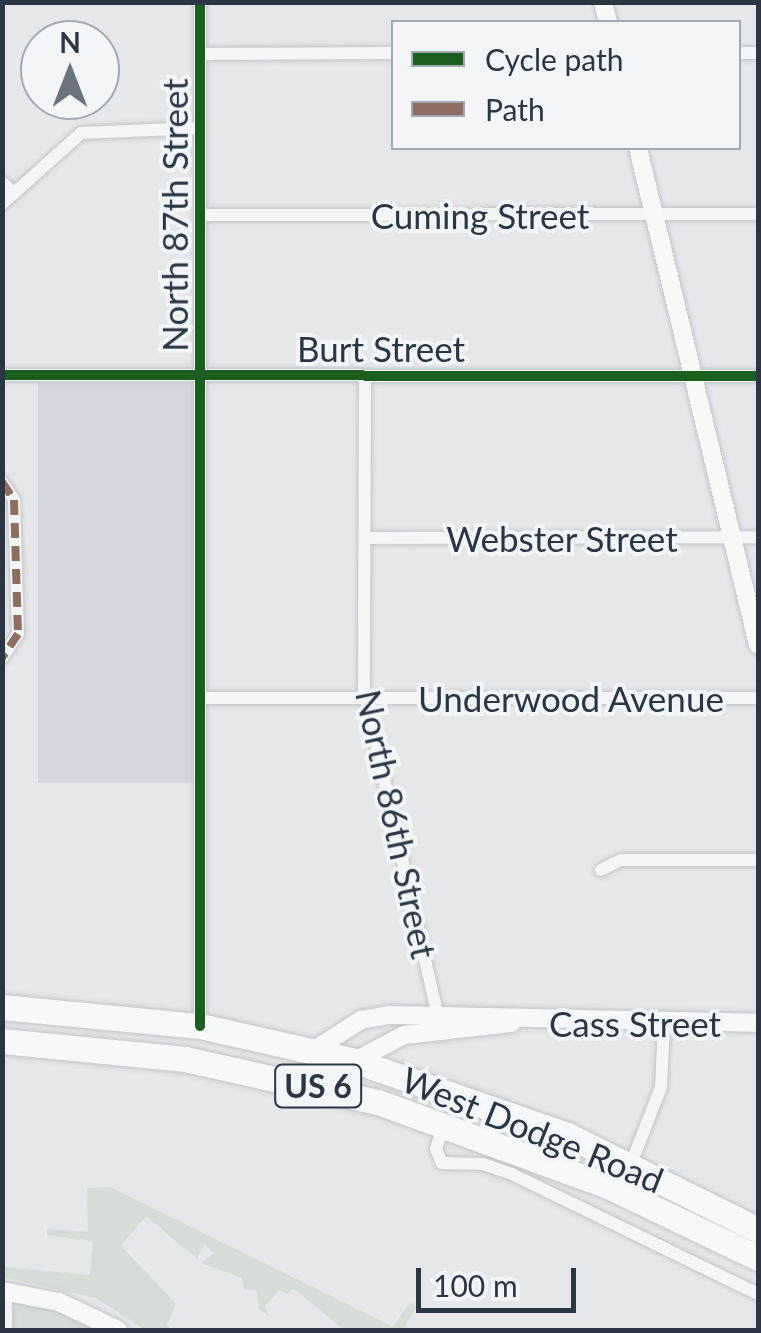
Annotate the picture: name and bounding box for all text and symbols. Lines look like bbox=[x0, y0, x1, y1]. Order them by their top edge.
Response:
north arrow bbox=[20, 20, 120, 120]
legend bbox=[391, 20, 741, 150]
text: N bbox=[59, 25, 81, 59]
text: Cycle path bbox=[485, 41, 624, 77]
street label: North 87th Street bbox=[153, 78, 195, 352]
text: Path bbox=[485, 91, 545, 127]
street label: Cuming Street bbox=[371, 194, 589, 236]
street label: Burt Street bbox=[297, 327, 465, 369]
street label: Webster Street bbox=[446, 517, 678, 559]
street label: Underwood Avenue bbox=[418, 677, 724, 719]
street label: North 86th Street bbox=[348, 686, 446, 962]
street label: Cass Street bbox=[549, 1002, 721, 1044]
street label: West Dodge Road bbox=[396, 1057, 670, 1201]
road number: US 6 bbox=[273, 1059, 363, 1113]
scale bar bbox=[421, 1248, 581, 1310]
text: 100 m bbox=[433, 1267, 518, 1303]

